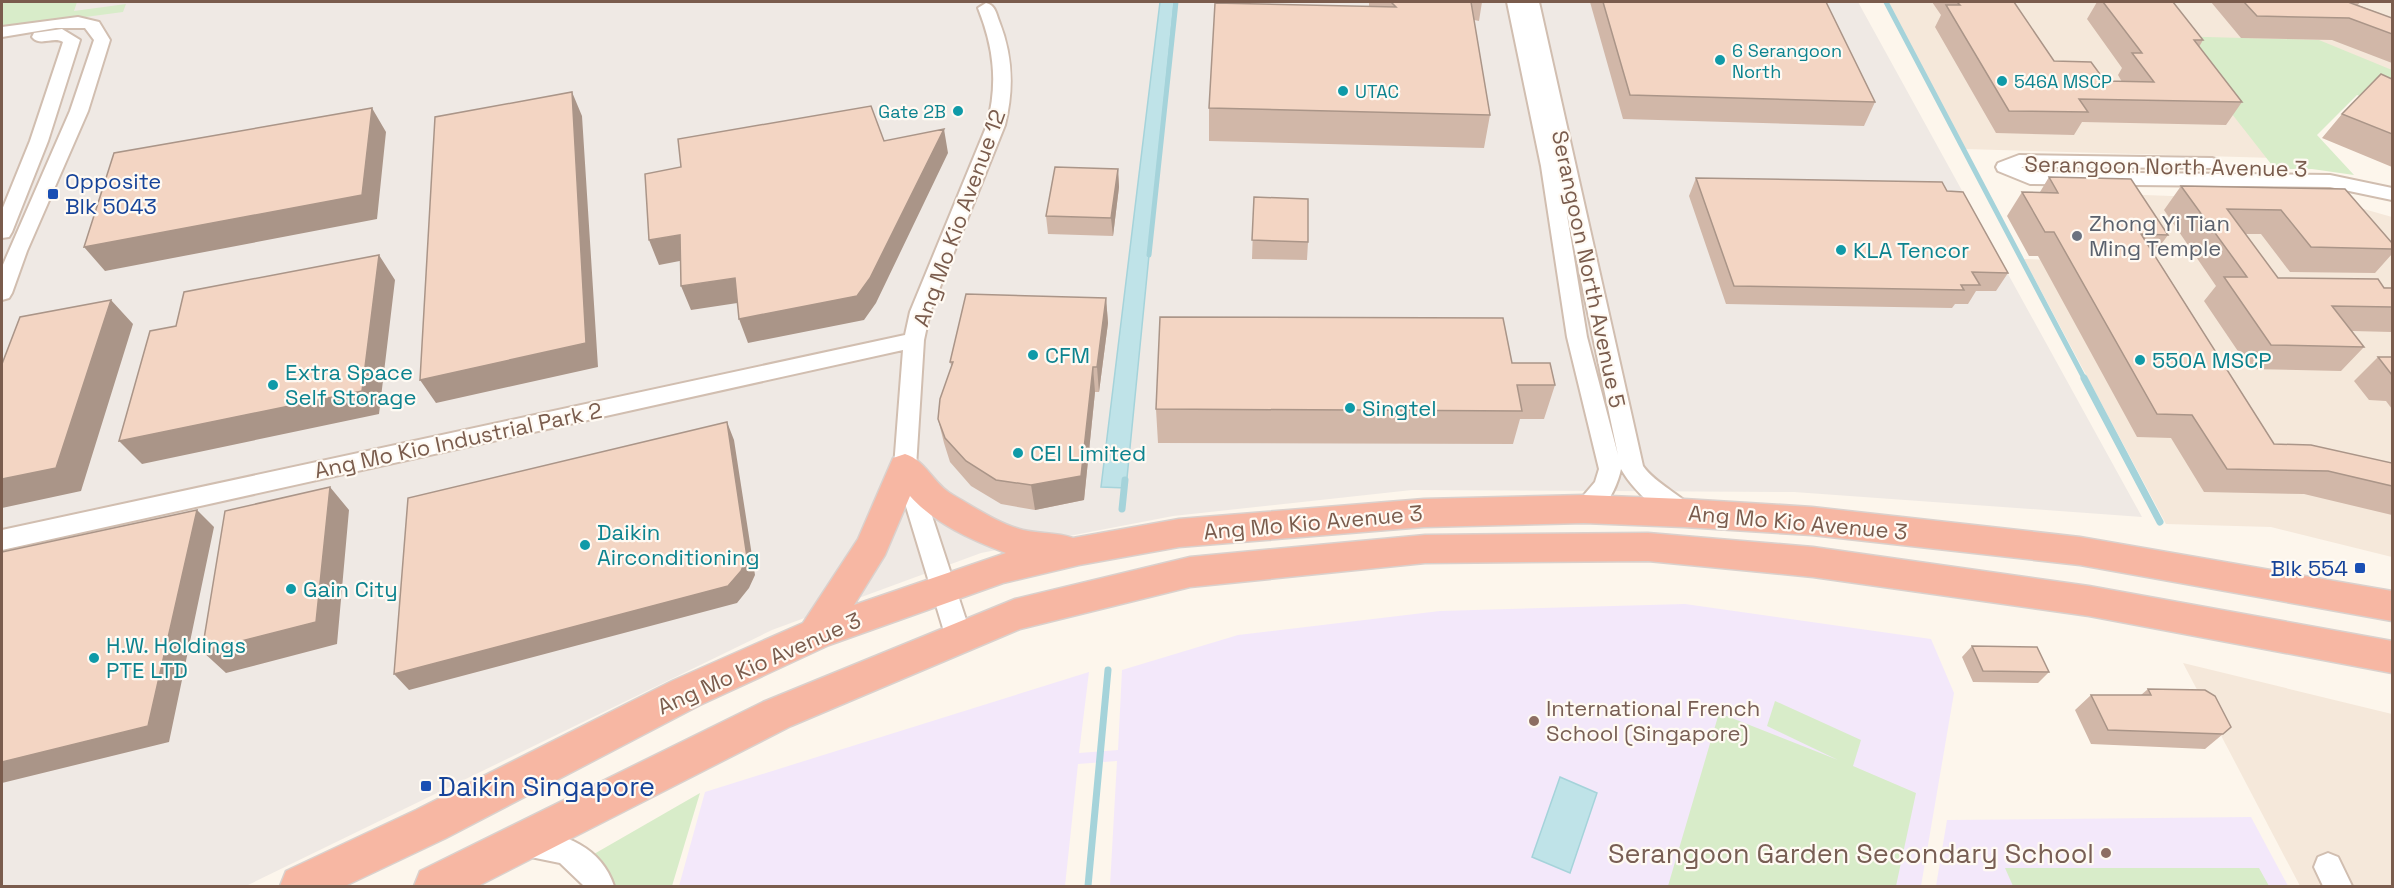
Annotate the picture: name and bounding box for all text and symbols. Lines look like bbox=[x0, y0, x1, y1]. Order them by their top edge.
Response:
place label: 6 Serangoon North bbox=[1732, 39, 1842, 83]
marker: 6 Serangoon North bbox=[1713, 53, 1727, 67]
place label: 546A MSCP bbox=[2014, 70, 2112, 93]
marker: 546A MSCP bbox=[1995, 74, 2009, 88]
place label: UTAC bbox=[1355, 80, 1399, 103]
marker: UTAC bbox=[1336, 84, 1350, 98]
place label: Gate 2B bbox=[878, 100, 946, 123]
marker: Gate 2B bbox=[951, 104, 965, 118]
street label: Ang Mo Kio Avenue 12 bbox=[907, 106, 1011, 330]
street label: Serangoon North Avenue 5 bbox=[1546, 128, 1632, 410]
street label: Serangoon North Avenue 3 bbox=[2024, 150, 2308, 182]
place label: Opposite Blk 5043 bbox=[65, 167, 161, 220]
marker: Opposite Blk 5043 bbox=[46, 187, 60, 201]
place label: Zhong Yi Tian Ming Temple bbox=[2089, 209, 2230, 262]
marker: Zhong Yi Tian Ming Temple bbox=[2070, 229, 2084, 243]
place label: KLA Tencor bbox=[1853, 236, 1969, 264]
marker: KLA Tencor bbox=[1834, 243, 1848, 257]
place label: CFM bbox=[1045, 341, 1090, 369]
place label: 550A MSCP bbox=[2152, 346, 2272, 374]
marker: CFM bbox=[1026, 348, 1040, 362]
marker: 550A MSCP bbox=[2133, 353, 2147, 367]
place label: Extra Space Self Storage bbox=[285, 358, 417, 411]
marker: Extra Space Self Storage bbox=[266, 378, 280, 392]
place label: Singtel bbox=[1362, 394, 1437, 422]
street label: Ang Mo Kio Industrial Park 2 bbox=[312, 396, 604, 484]
marker: Singtel bbox=[1343, 401, 1357, 415]
place label: CEI Limited bbox=[1030, 439, 1146, 467]
marker: CEI Limited bbox=[1011, 446, 1025, 460]
street label: Ang Mo Kio Avenue 3 bbox=[1202, 498, 1424, 546]
street label: Ang Mo Kio Avenue 3 bbox=[1687, 498, 1909, 546]
place label: Daikin Airconditioning bbox=[597, 518, 760, 571]
marker: Daikin Airconditioning bbox=[578, 538, 592, 552]
place label: Blk 554 bbox=[2270, 554, 2348, 582]
marker: Blk 554 bbox=[2353, 561, 2367, 575]
place label: Gain City bbox=[303, 575, 398, 603]
marker: Gain City bbox=[284, 582, 298, 596]
street label: Ang Mo Kio Avenue 3 bbox=[653, 606, 865, 720]
place label: H.W. Holdings PTE LTD bbox=[106, 631, 246, 684]
marker: H.W. Holdings PTE LTD bbox=[87, 651, 101, 665]
place label: International French School (Singapore) bbox=[1546, 694, 1760, 747]
marker: International French School (Singapore) bbox=[1527, 714, 1541, 728]
place label: Daikin Singapore bbox=[438, 769, 655, 804]
marker: Daikin Singapore bbox=[419, 779, 433, 793]
place label: Serangoon Garden Secondary School bbox=[1608, 836, 2094, 871]
marker: Serangoon Garden Secondary School bbox=[2099, 846, 2113, 860]

